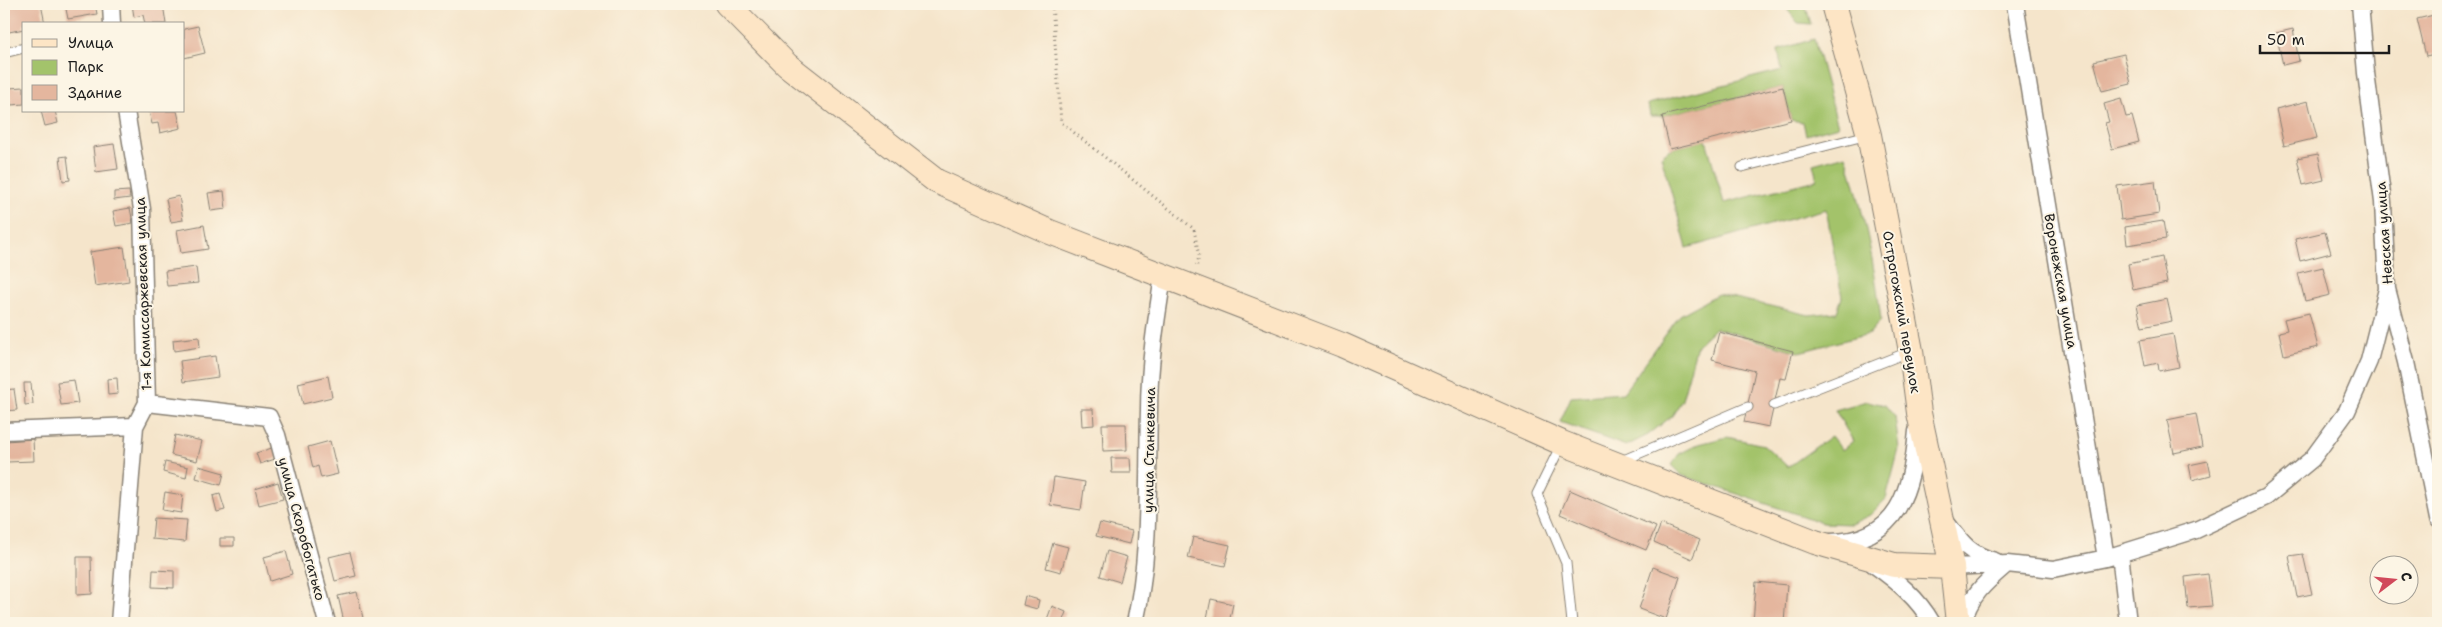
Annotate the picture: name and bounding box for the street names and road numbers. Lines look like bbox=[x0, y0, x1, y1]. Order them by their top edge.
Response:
street label: Невская улица bbox=[2371, 181, 2397, 285]
street label: 1-я Комиссаржевская улица bbox=[131, 197, 155, 391]
street label: Воронежская улица bbox=[2040, 212, 2082, 350]
street label: Острогожский переулок bbox=[1879, 229, 1925, 395]
street label: улица Станкевича bbox=[1139, 387, 1159, 513]
street label: улица Скоробогатько bbox=[274, 455, 330, 603]

